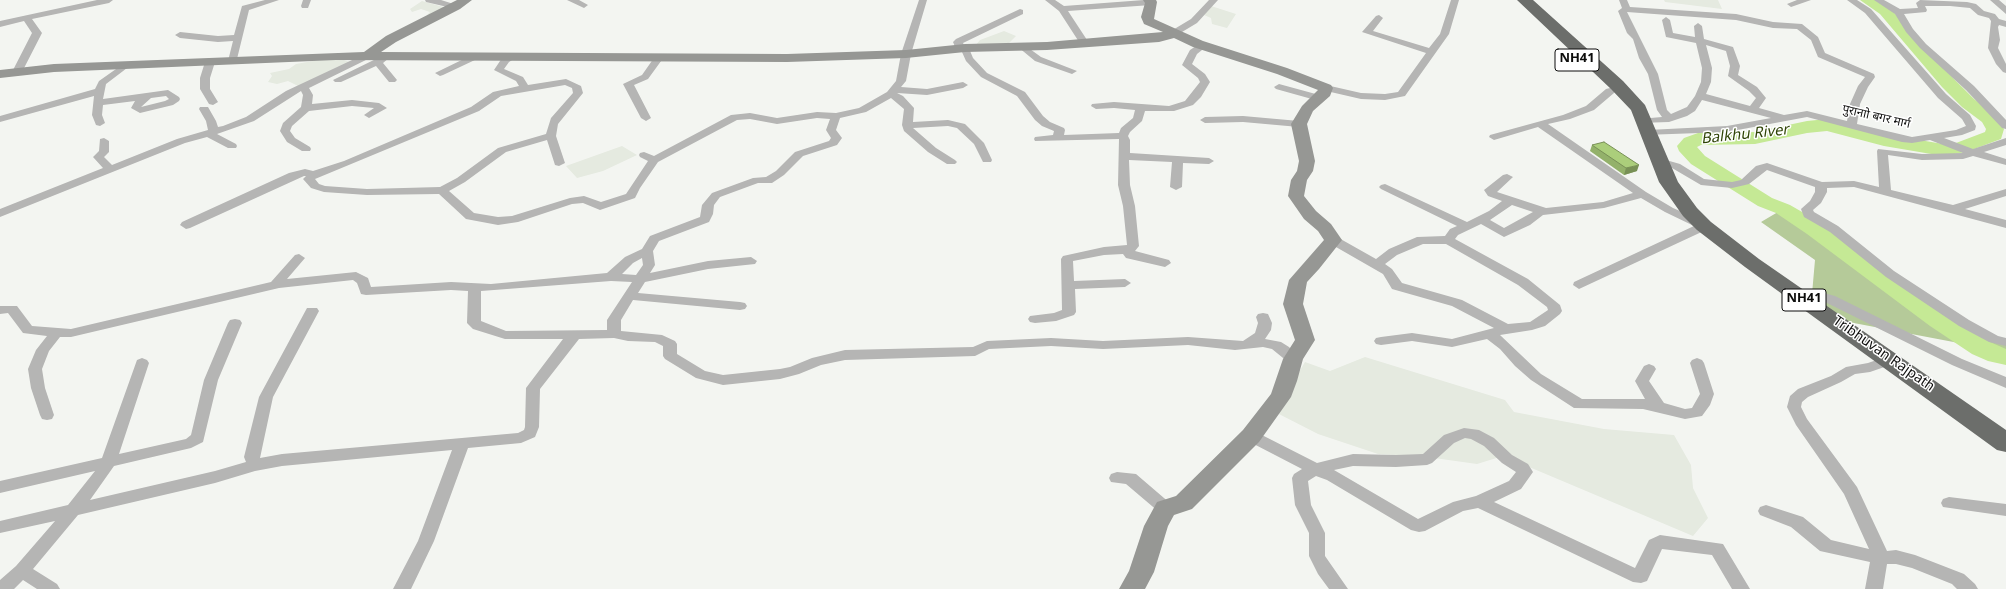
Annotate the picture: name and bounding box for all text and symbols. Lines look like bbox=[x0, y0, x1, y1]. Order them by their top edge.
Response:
road number: NH41 bbox=[1555, 49, 1599, 71]
street label: पुरानाो बगर मार्ग bbox=[1841, 103, 1911, 133]
water label: Balkhu River bbox=[1700, 122, 1790, 150]
road number: NH41 bbox=[1782, 289, 1826, 311]
street label: Tribhuvan Rajpath bbox=[1829, 314, 1937, 396]

